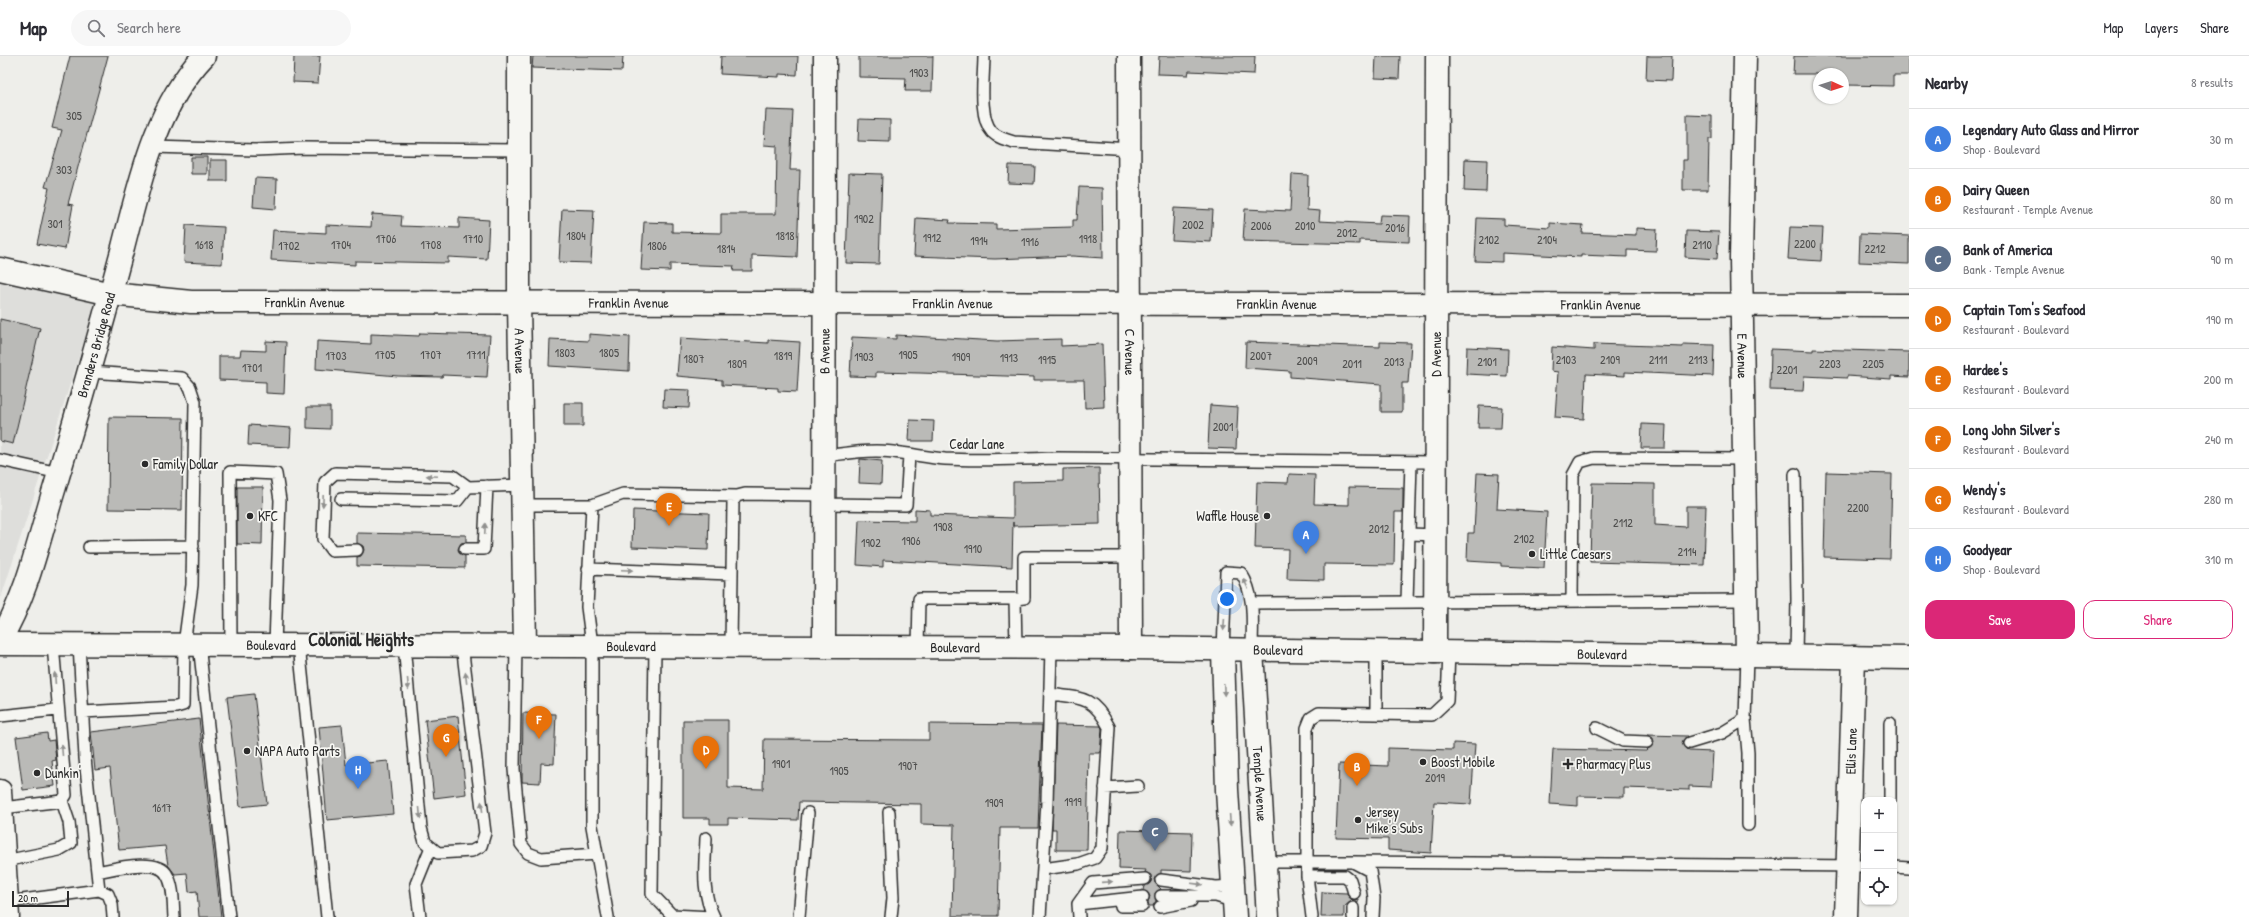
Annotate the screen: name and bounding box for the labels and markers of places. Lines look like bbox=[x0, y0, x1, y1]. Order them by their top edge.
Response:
place label: Family Dollar bbox=[152, 454, 219, 474]
marker: Family Dollar bbox=[140, 459, 150, 469]
pin: E bbox=[656, 493, 682, 526]
place label: KFC bbox=[258, 506, 279, 525]
place label: Waffle House bbox=[1196, 506, 1259, 525]
marker: KFC bbox=[245, 511, 255, 521]
marker: Waffle House bbox=[1262, 511, 1272, 521]
pin: A bbox=[1293, 521, 1319, 554]
place label: Little Caesars bbox=[1540, 544, 1611, 563]
marker: Little Caesars bbox=[1527, 549, 1537, 559]
pin: F bbox=[526, 706, 552, 739]
pin: G bbox=[433, 724, 459, 757]
pin: D bbox=[693, 736, 719, 769]
place label: NAPA Auto Parts bbox=[255, 741, 340, 760]
marker: NAPA Auto Parts bbox=[242, 746, 252, 756]
place label: Boost Mobile bbox=[1431, 752, 1495, 771]
pin: B bbox=[1344, 753, 1370, 786]
place label: Pharmacy Plus bbox=[1576, 754, 1651, 774]
pin: H bbox=[345, 756, 371, 789]
marker: Boost Mobile bbox=[1418, 757, 1428, 767]
marker: Pharmacy Plus bbox=[1563, 759, 1573, 769]
place label: Dunkin' bbox=[45, 763, 81, 782]
marker: Dunkin' bbox=[32, 768, 42, 778]
place label: Jersey Mike's Subs bbox=[1366, 802, 1423, 837]
marker: Jersey Mike's Subs bbox=[1353, 815, 1363, 825]
pin: C bbox=[1142, 818, 1168, 851]

